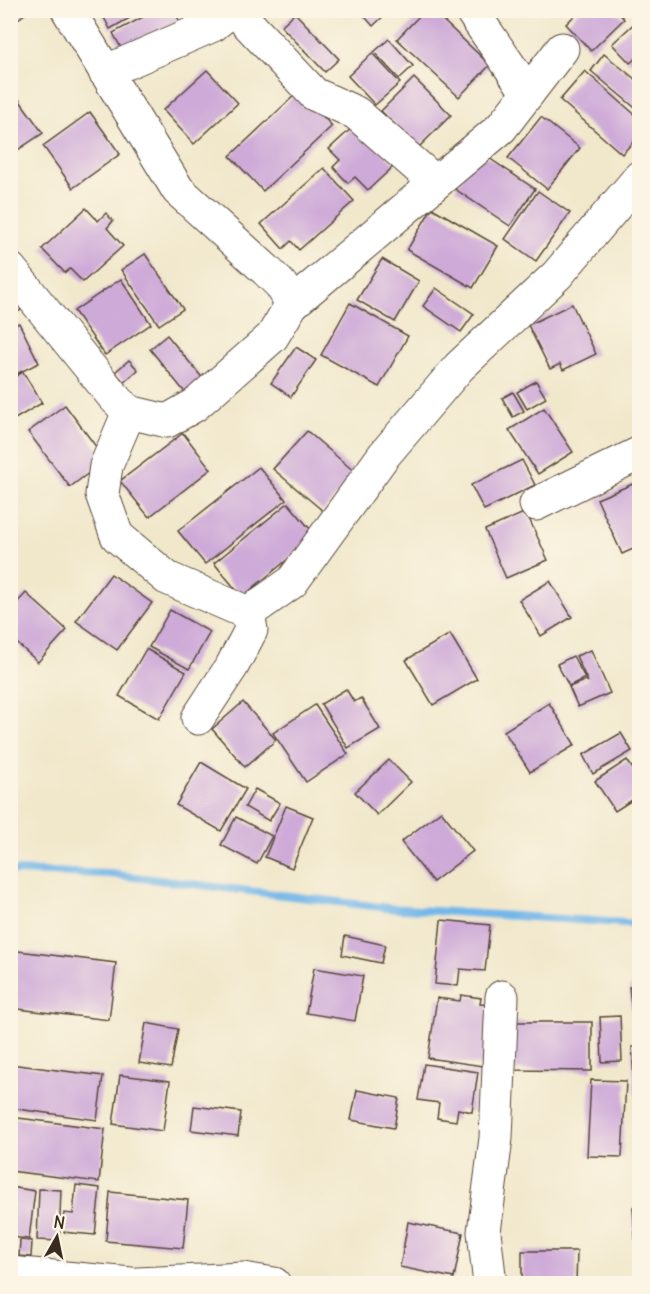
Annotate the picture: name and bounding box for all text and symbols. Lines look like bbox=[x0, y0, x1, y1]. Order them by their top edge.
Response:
north arrow bbox=[27, 1207, 87, 1267]
text: N bbox=[52, 1211, 66, 1233]

